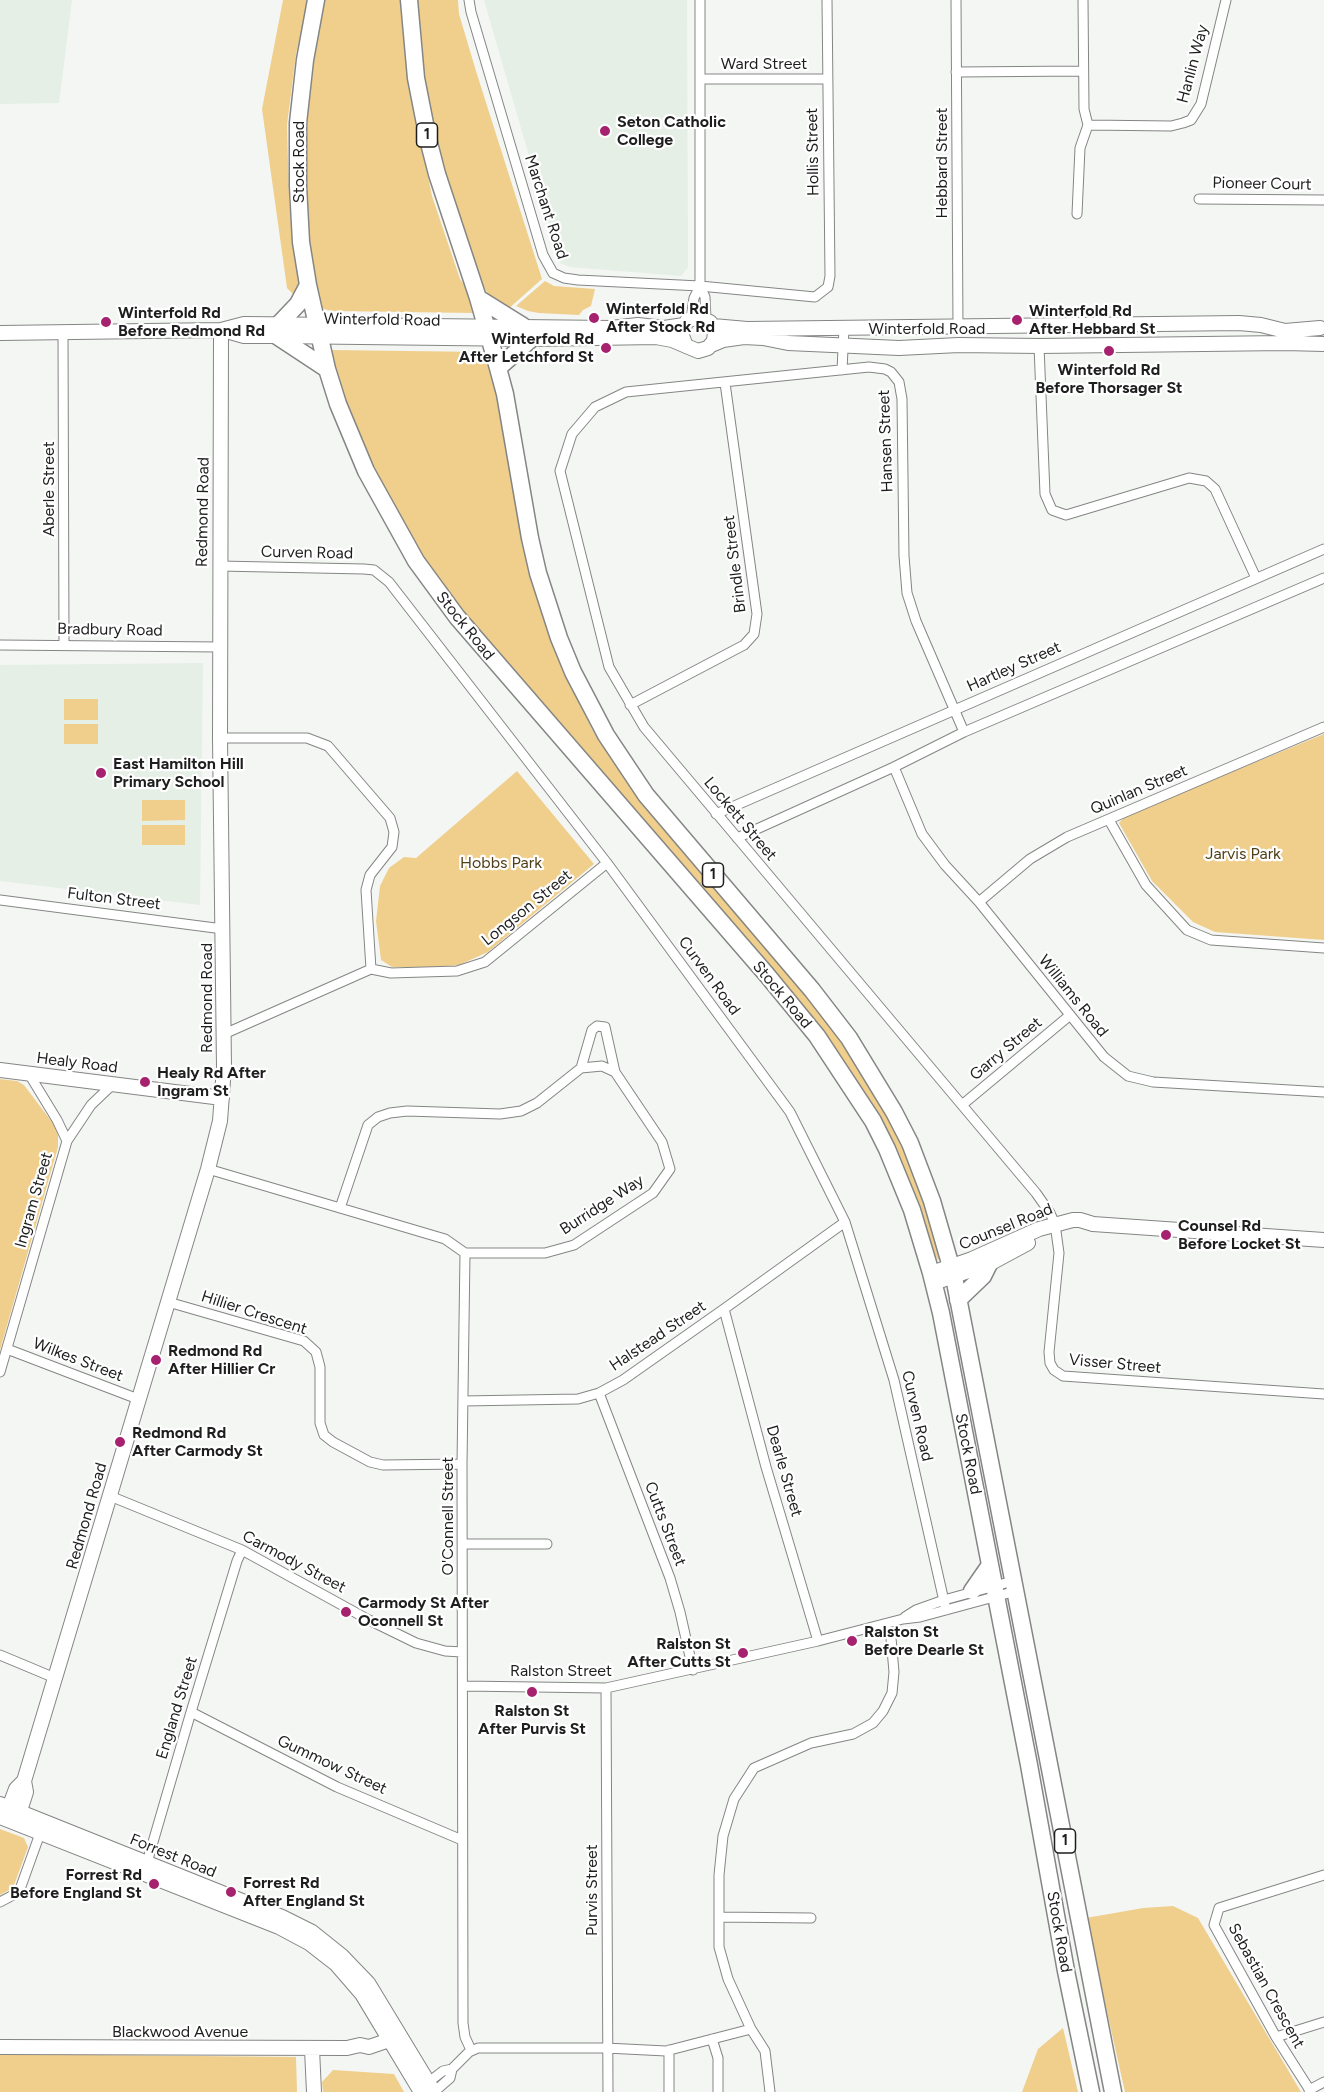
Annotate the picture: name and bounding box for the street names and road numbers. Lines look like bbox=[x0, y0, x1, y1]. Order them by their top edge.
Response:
street label: Hanlin Way bbox=[1173, 23, 1213, 105]
street label: Ward Street bbox=[721, 54, 807, 74]
street label: Hebbard Street bbox=[932, 107, 952, 219]
street label: Hollis Street bbox=[803, 108, 823, 196]
street label: Stock Road bbox=[289, 121, 309, 203]
road number: 1 bbox=[416, 123, 438, 147]
street label: Marchant Road bbox=[520, 152, 572, 262]
street label: Pioneer Court bbox=[1212, 174, 1312, 194]
street label: Winterfold Road bbox=[323, 309, 441, 331]
street label: Winterfold Road bbox=[869, 319, 985, 339]
street label: Hansen Street bbox=[875, 389, 897, 493]
street label: Aberle Street bbox=[39, 441, 59, 537]
street label: Redmond Road bbox=[192, 457, 214, 567]
street label: Brindle Street bbox=[719, 514, 751, 614]
street label: Curven Road bbox=[261, 543, 353, 563]
street label: Stock Road bbox=[432, 588, 498, 664]
street label: Bradbury Road bbox=[57, 619, 163, 641]
street label: Hartley Street bbox=[964, 638, 1064, 696]
street label: Quinlan Street bbox=[1088, 761, 1190, 819]
street label: Lockett Street bbox=[699, 773, 781, 865]
road number: 1 bbox=[702, 863, 724, 887]
street label: Longson Street bbox=[478, 866, 576, 950]
street label: Fulton Street bbox=[66, 884, 162, 914]
street label: Curven Road bbox=[674, 933, 744, 1019]
street label: Redmond Road bbox=[197, 943, 217, 1053]
street label: Williams Road bbox=[1034, 951, 1112, 1041]
street label: Stock Road bbox=[748, 957, 816, 1033]
street label: Garry Street bbox=[966, 1013, 1046, 1085]
street label: Healy Road bbox=[35, 1048, 119, 1078]
street label: Ingram Street bbox=[11, 1150, 57, 1250]
street label: Burridge Way bbox=[557, 1171, 647, 1239]
street label: Counsel Road bbox=[956, 1200, 1056, 1254]
street label: Hillier Crescent bbox=[199, 1287, 309, 1339]
street label: Halstead Street bbox=[606, 1297, 710, 1375]
street label: Wilkes Street bbox=[30, 1334, 126, 1386]
street label: Visser Street bbox=[1068, 1350, 1162, 1378]
street label: Curven Road bbox=[897, 1369, 937, 1463]
street label: Stock Road bbox=[951, 1412, 985, 1496]
street label: Dearle Street bbox=[762, 1423, 806, 1519]
street label: O'Connell Street bbox=[438, 1457, 458, 1575]
street label: Redmond Road bbox=[63, 1460, 111, 1572]
street label: Cutts Street bbox=[640, 1479, 690, 1569]
street label: Carmody Street bbox=[239, 1527, 349, 1597]
street label: England Street bbox=[152, 1654, 202, 1762]
street label: Ralston Street bbox=[510, 1661, 612, 1681]
street label: Gummow Street bbox=[274, 1731, 390, 1799]
road number: 1 bbox=[1054, 1829, 1076, 1853]
street label: Forrest Road bbox=[127, 1830, 219, 1882]
street label: Purvis Street bbox=[582, 1844, 602, 1936]
street label: Stock Road bbox=[1042, 1890, 1076, 1974]
street label: Sebastian Crescent bbox=[1224, 1920, 1308, 2052]
street label: Blackwood Avenue bbox=[112, 2022, 248, 2042]

